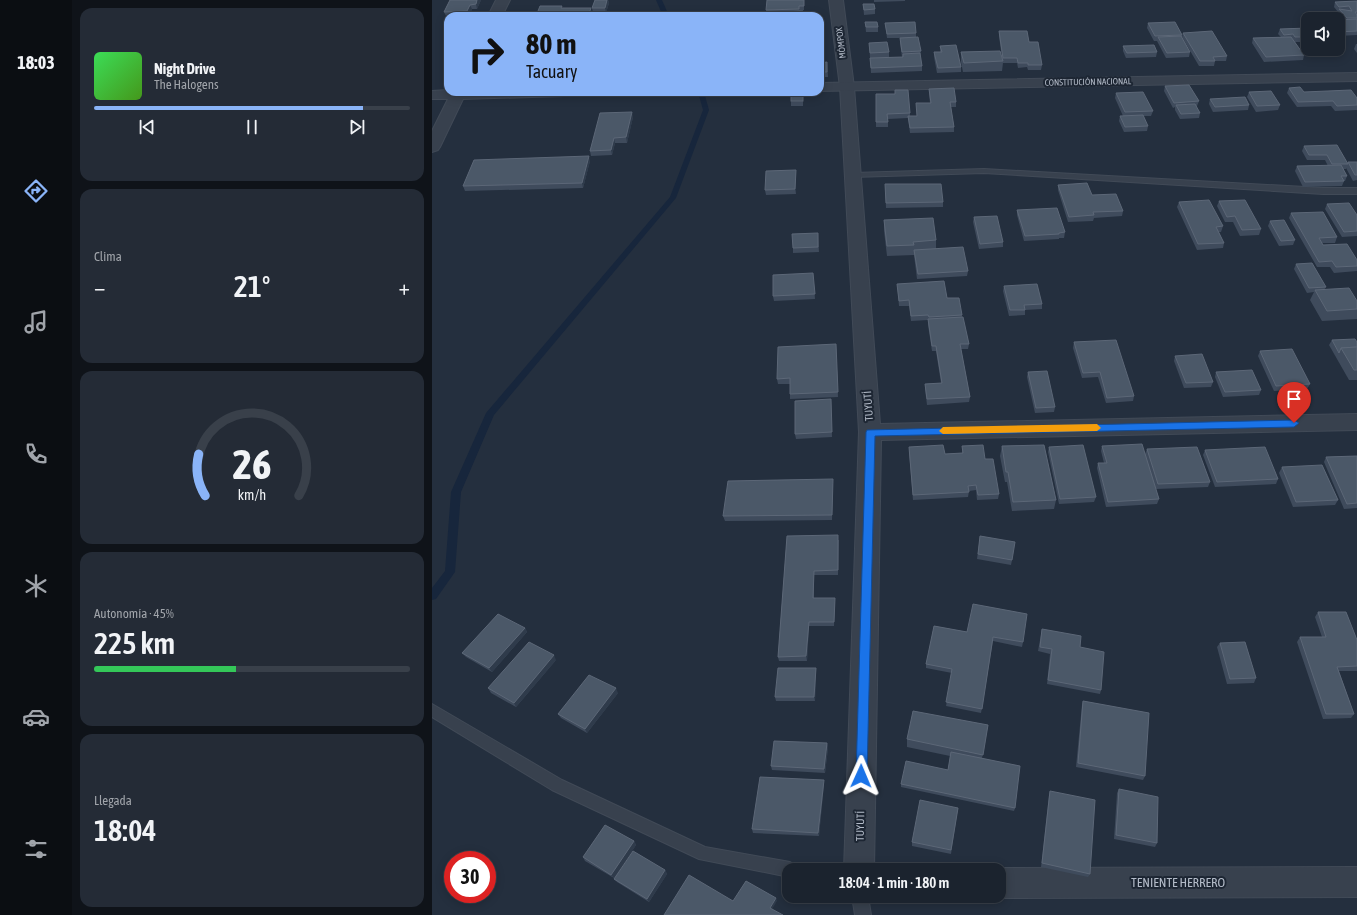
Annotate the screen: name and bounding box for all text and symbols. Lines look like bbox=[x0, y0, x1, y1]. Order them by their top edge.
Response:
map controls bbox=[1301, 12, 1345, 56]
button: sound bbox=[1301, 12, 1345, 56]
street label: MÓMPOX bbox=[834, 26, 848, 59]
icon: right bbox=[460, 28, 512, 80]
text: 80 m bbox=[526, 28, 576, 60]
text: 18:03 bbox=[17, 52, 55, 73]
text: Night Drive bbox=[154, 60, 216, 77]
text: Tacuary bbox=[526, 61, 577, 82]
street label: CONSTITUCIÓN NACIONAL bbox=[1045, 76, 1132, 88]
text: The Halogens bbox=[154, 77, 219, 92]
icon: previous bbox=[136, 116, 158, 138]
icon: pause bbox=[241, 116, 263, 138]
icon: next bbox=[346, 116, 368, 138]
icon: directions bbox=[22, 177, 50, 205]
text: Clima bbox=[94, 249, 122, 264]
text: 21° bbox=[234, 269, 270, 303]
text: − bbox=[94, 274, 105, 300]
text: + bbox=[399, 274, 410, 300]
icon: music bbox=[22, 308, 50, 336]
pin bbox=[1277, 382, 1311, 423]
icon: arrive bbox=[1283, 388, 1305, 410]
street label: TUYUTÍ bbox=[861, 390, 875, 422]
text: 26 bbox=[232, 439, 272, 487]
icon: phone bbox=[22, 440, 50, 468]
text: km/h bbox=[238, 486, 266, 502]
icon: climate bbox=[22, 572, 50, 600]
text: Autonomía · 45% bbox=[94, 606, 174, 621]
text: 225 km bbox=[94, 626, 175, 660]
icon: car bbox=[22, 703, 50, 731]
position arrow bbox=[840, 755, 882, 797]
text: Llegada bbox=[94, 793, 132, 808]
street label: TUYUTÍ bbox=[854, 811, 866, 841]
text: 18:04 bbox=[94, 813, 156, 847]
icon: filters bbox=[22, 835, 50, 863]
speed limit sign: 30 bbox=[444, 851, 496, 903]
text: 18:04 · 1 min · 180 m bbox=[839, 874, 949, 891]
street label: TENIENTE HERRERO bbox=[1131, 875, 1225, 890]

